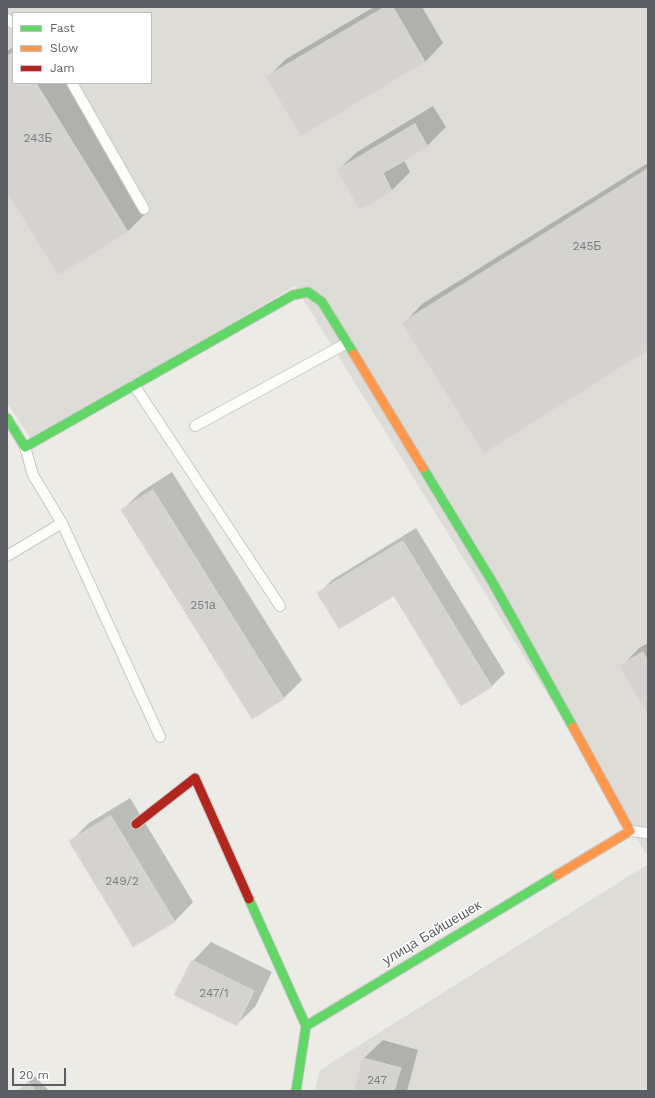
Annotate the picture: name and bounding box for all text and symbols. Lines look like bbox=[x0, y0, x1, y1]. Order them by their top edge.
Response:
legend bbox=[12, 12, 152, 84]
text: Fast bbox=[50, 21, 75, 35]
text: Slow bbox=[50, 41, 78, 55]
text: Jam bbox=[50, 61, 75, 75]
house number: 243Б bbox=[24, 131, 52, 145]
house number: 245Б bbox=[573, 239, 601, 253]
house number: 251а bbox=[190, 598, 216, 612]
house number: 249/2 bbox=[105, 874, 139, 888]
street label: улица Байшешек bbox=[380, 897, 484, 969]
house number: 247/1 bbox=[199, 986, 229, 1000]
scale bar bbox=[14, 1060, 68, 1086]
text: 20 m bbox=[19, 1068, 49, 1082]
house number: 247 bbox=[367, 1073, 387, 1087]

